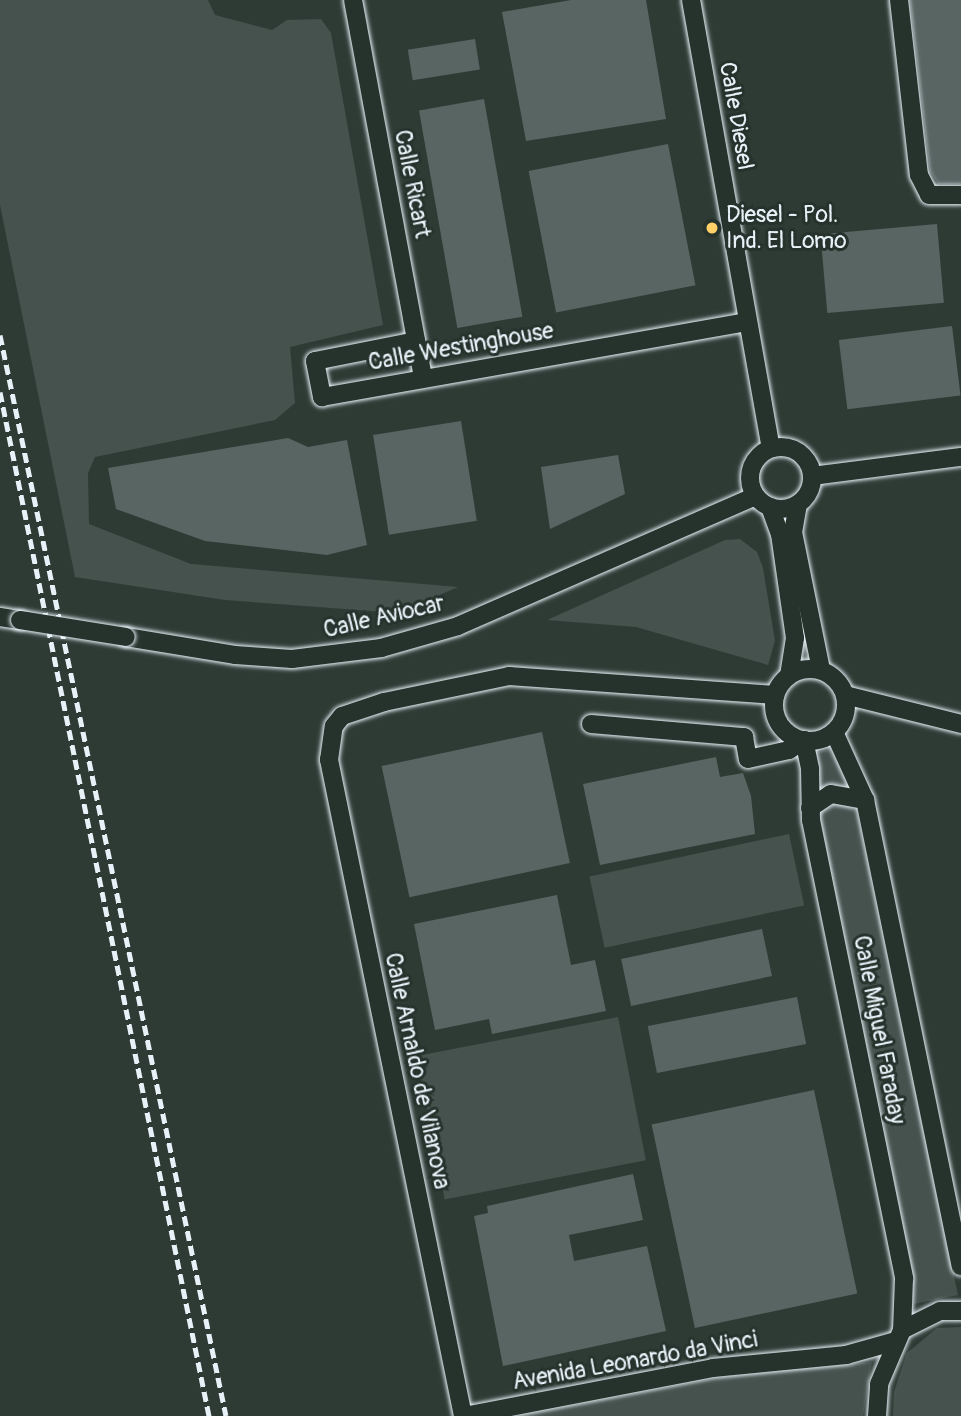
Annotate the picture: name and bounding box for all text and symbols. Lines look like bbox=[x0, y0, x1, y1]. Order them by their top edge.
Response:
street label: Calle Diesel bbox=[713, 60, 759, 172]
street label: Calle Ricart bbox=[388, 128, 436, 240]
place label: Diesel - Pol. Ind. El Lomo bbox=[726, 201, 847, 255]
marker: Diesel - Pol. Ind. El Lomo bbox=[704, 220, 720, 236]
street label: Calle Westinghouse bbox=[366, 317, 556, 377]
street label: Calle Aviocar bbox=[321, 590, 447, 644]
street label: Calle Miguel Faraday bbox=[847, 933, 911, 1127]
street label: Calle Arnaldo de Vilanova bbox=[378, 950, 456, 1192]
street label: Avenida Leonardo da Vinci bbox=[510, 1326, 760, 1396]

